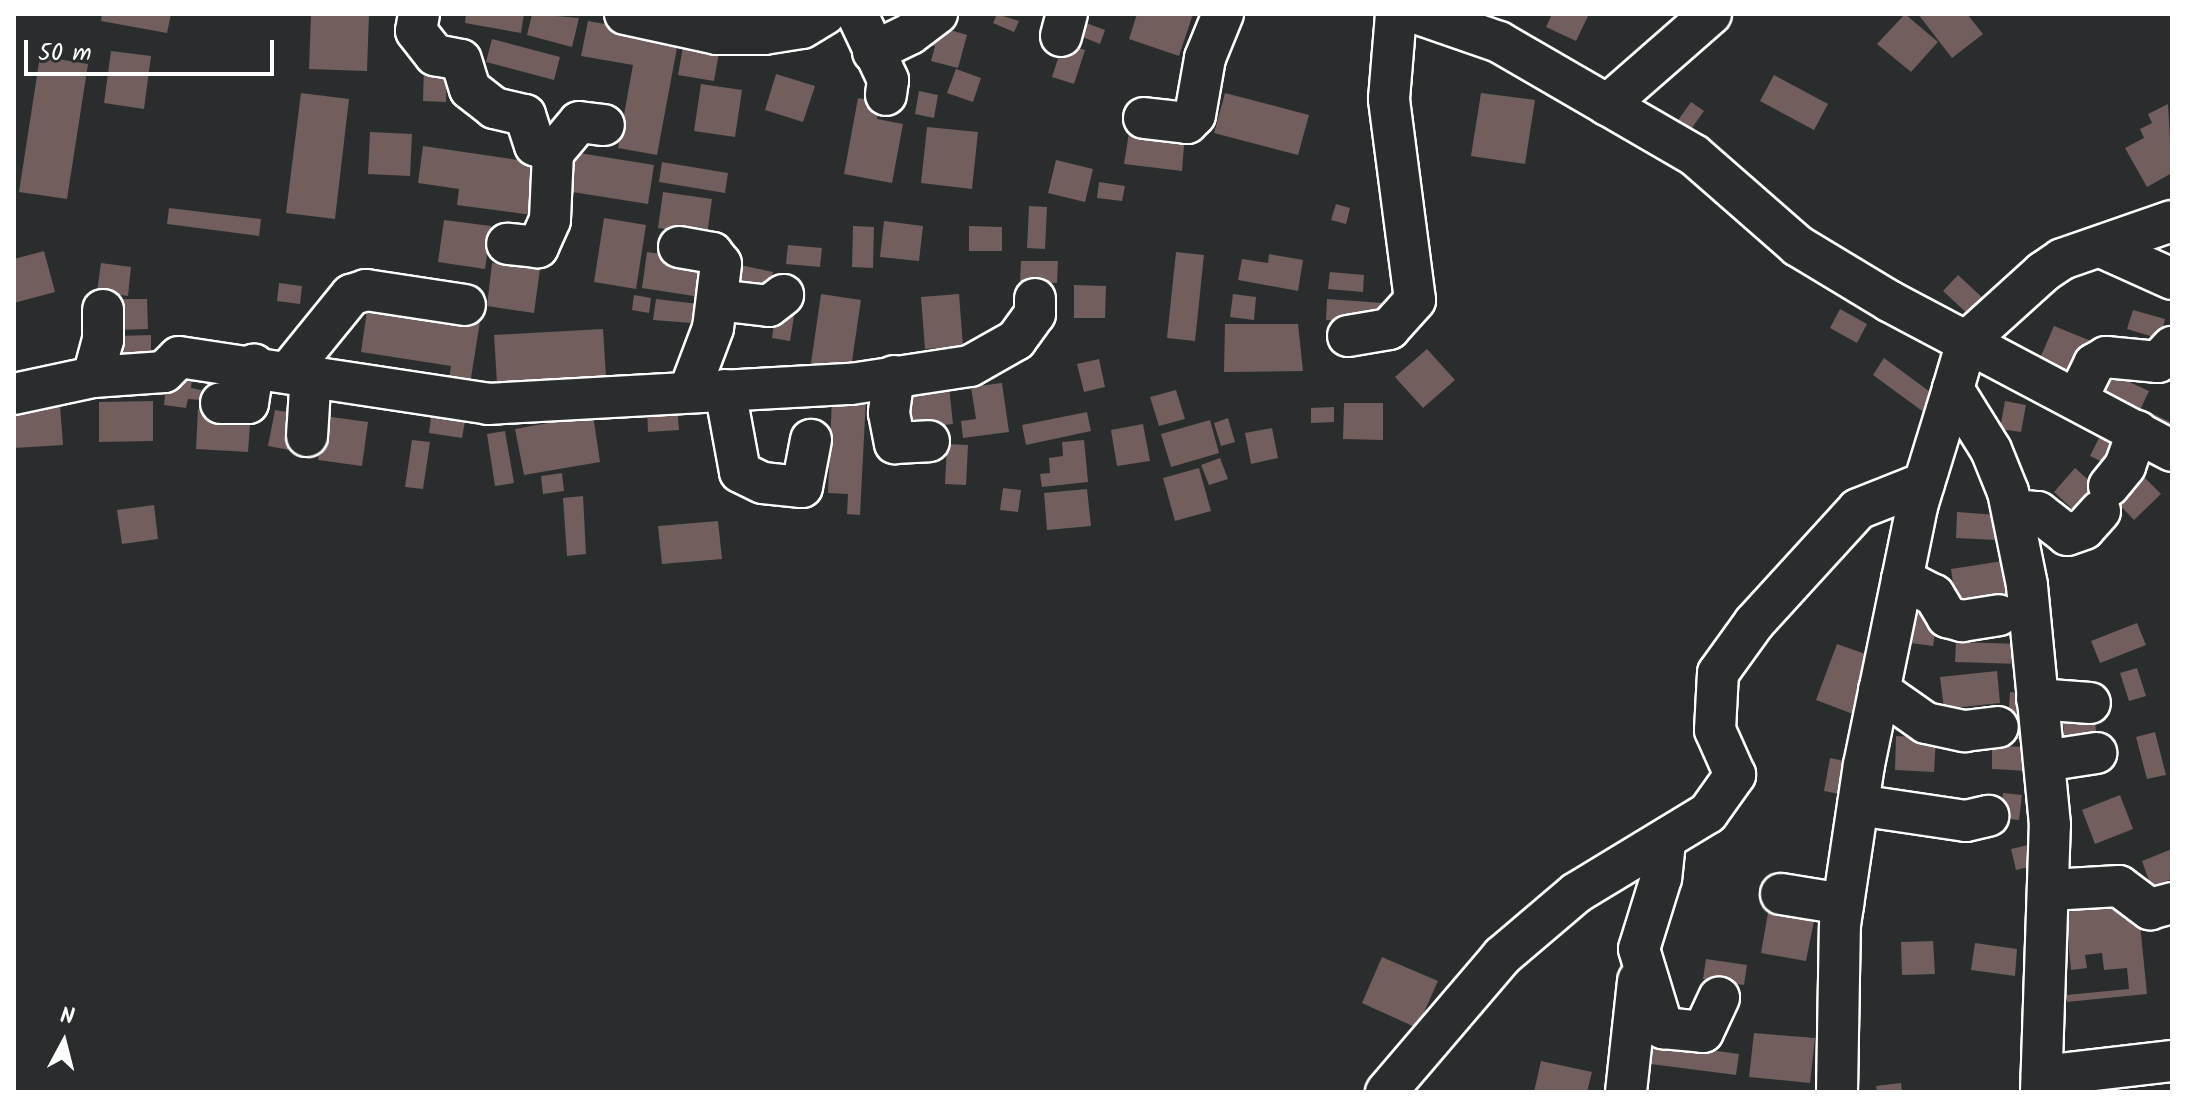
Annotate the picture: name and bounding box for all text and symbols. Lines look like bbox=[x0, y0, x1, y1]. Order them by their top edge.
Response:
scale bar bbox=[28, 24, 278, 74]
text: 50 m bbox=[38, 34, 92, 73]
text: N bbox=[58, 999, 76, 1036]
north arrow bbox=[24, 1002, 104, 1082]

